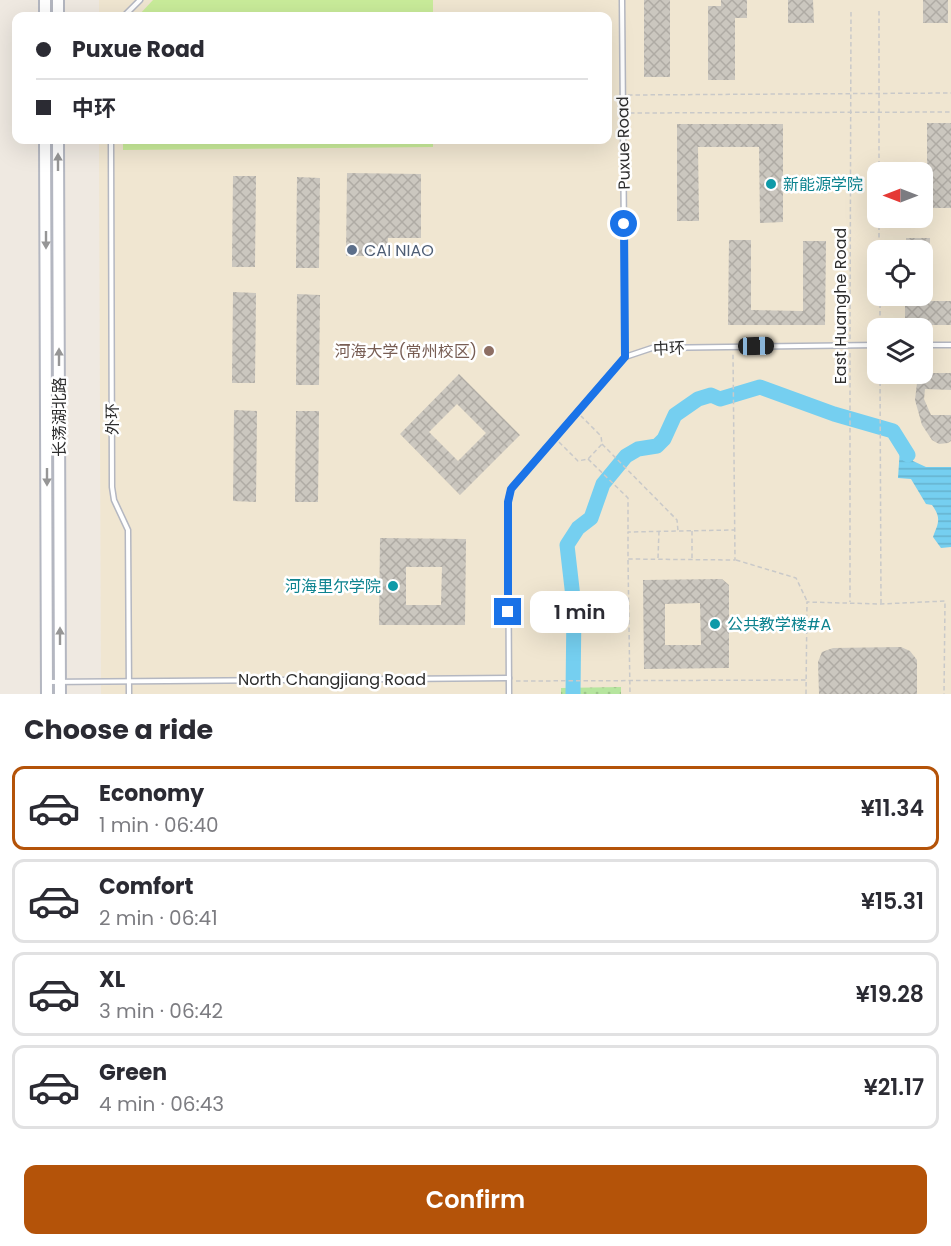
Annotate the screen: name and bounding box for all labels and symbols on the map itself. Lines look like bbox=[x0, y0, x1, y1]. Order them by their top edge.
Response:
street label: Puxue Road bbox=[611, 96, 636, 190]
one-way arrow bbox=[54, 152, 63, 171]
north arrow bbox=[867, 162, 933, 228]
place label: 新能源学院 bbox=[783, 173, 863, 196]
marker: 新能源学院 bbox=[764, 177, 778, 191]
route start bbox=[610, 210, 637, 237]
street label: East Huanghe Road bbox=[829, 228, 852, 384]
one-way arrow bbox=[41, 230, 51, 249]
place label: CAI NIAO bbox=[364, 239, 434, 262]
marker: CAI NIAO bbox=[345, 243, 359, 257]
street label: 中环 bbox=[652, 336, 686, 361]
car bbox=[738, 337, 774, 355]
place label: 河海大学(常州校区) bbox=[334, 340, 477, 363]
marker: 河海大学(常州校区) bbox=[482, 344, 496, 358]
one-way arrow bbox=[54, 347, 64, 366]
street label: 长荡湖北路 bbox=[48, 377, 71, 457]
street label: 外环 bbox=[101, 403, 124, 435]
one-way arrow bbox=[42, 467, 52, 486]
place label: 河海里尔学院 bbox=[285, 575, 381, 598]
marker: 河海里尔学院 bbox=[386, 579, 400, 593]
callout: 1 min bbox=[529, 591, 628, 633]
route end bbox=[494, 598, 521, 625]
place label: 公共教学楼#A bbox=[727, 613, 831, 636]
marker: 公共教学楼#A bbox=[708, 617, 722, 631]
one-way arrow bbox=[55, 626, 65, 645]
street label: North Changjiang Road bbox=[238, 668, 426, 691]

